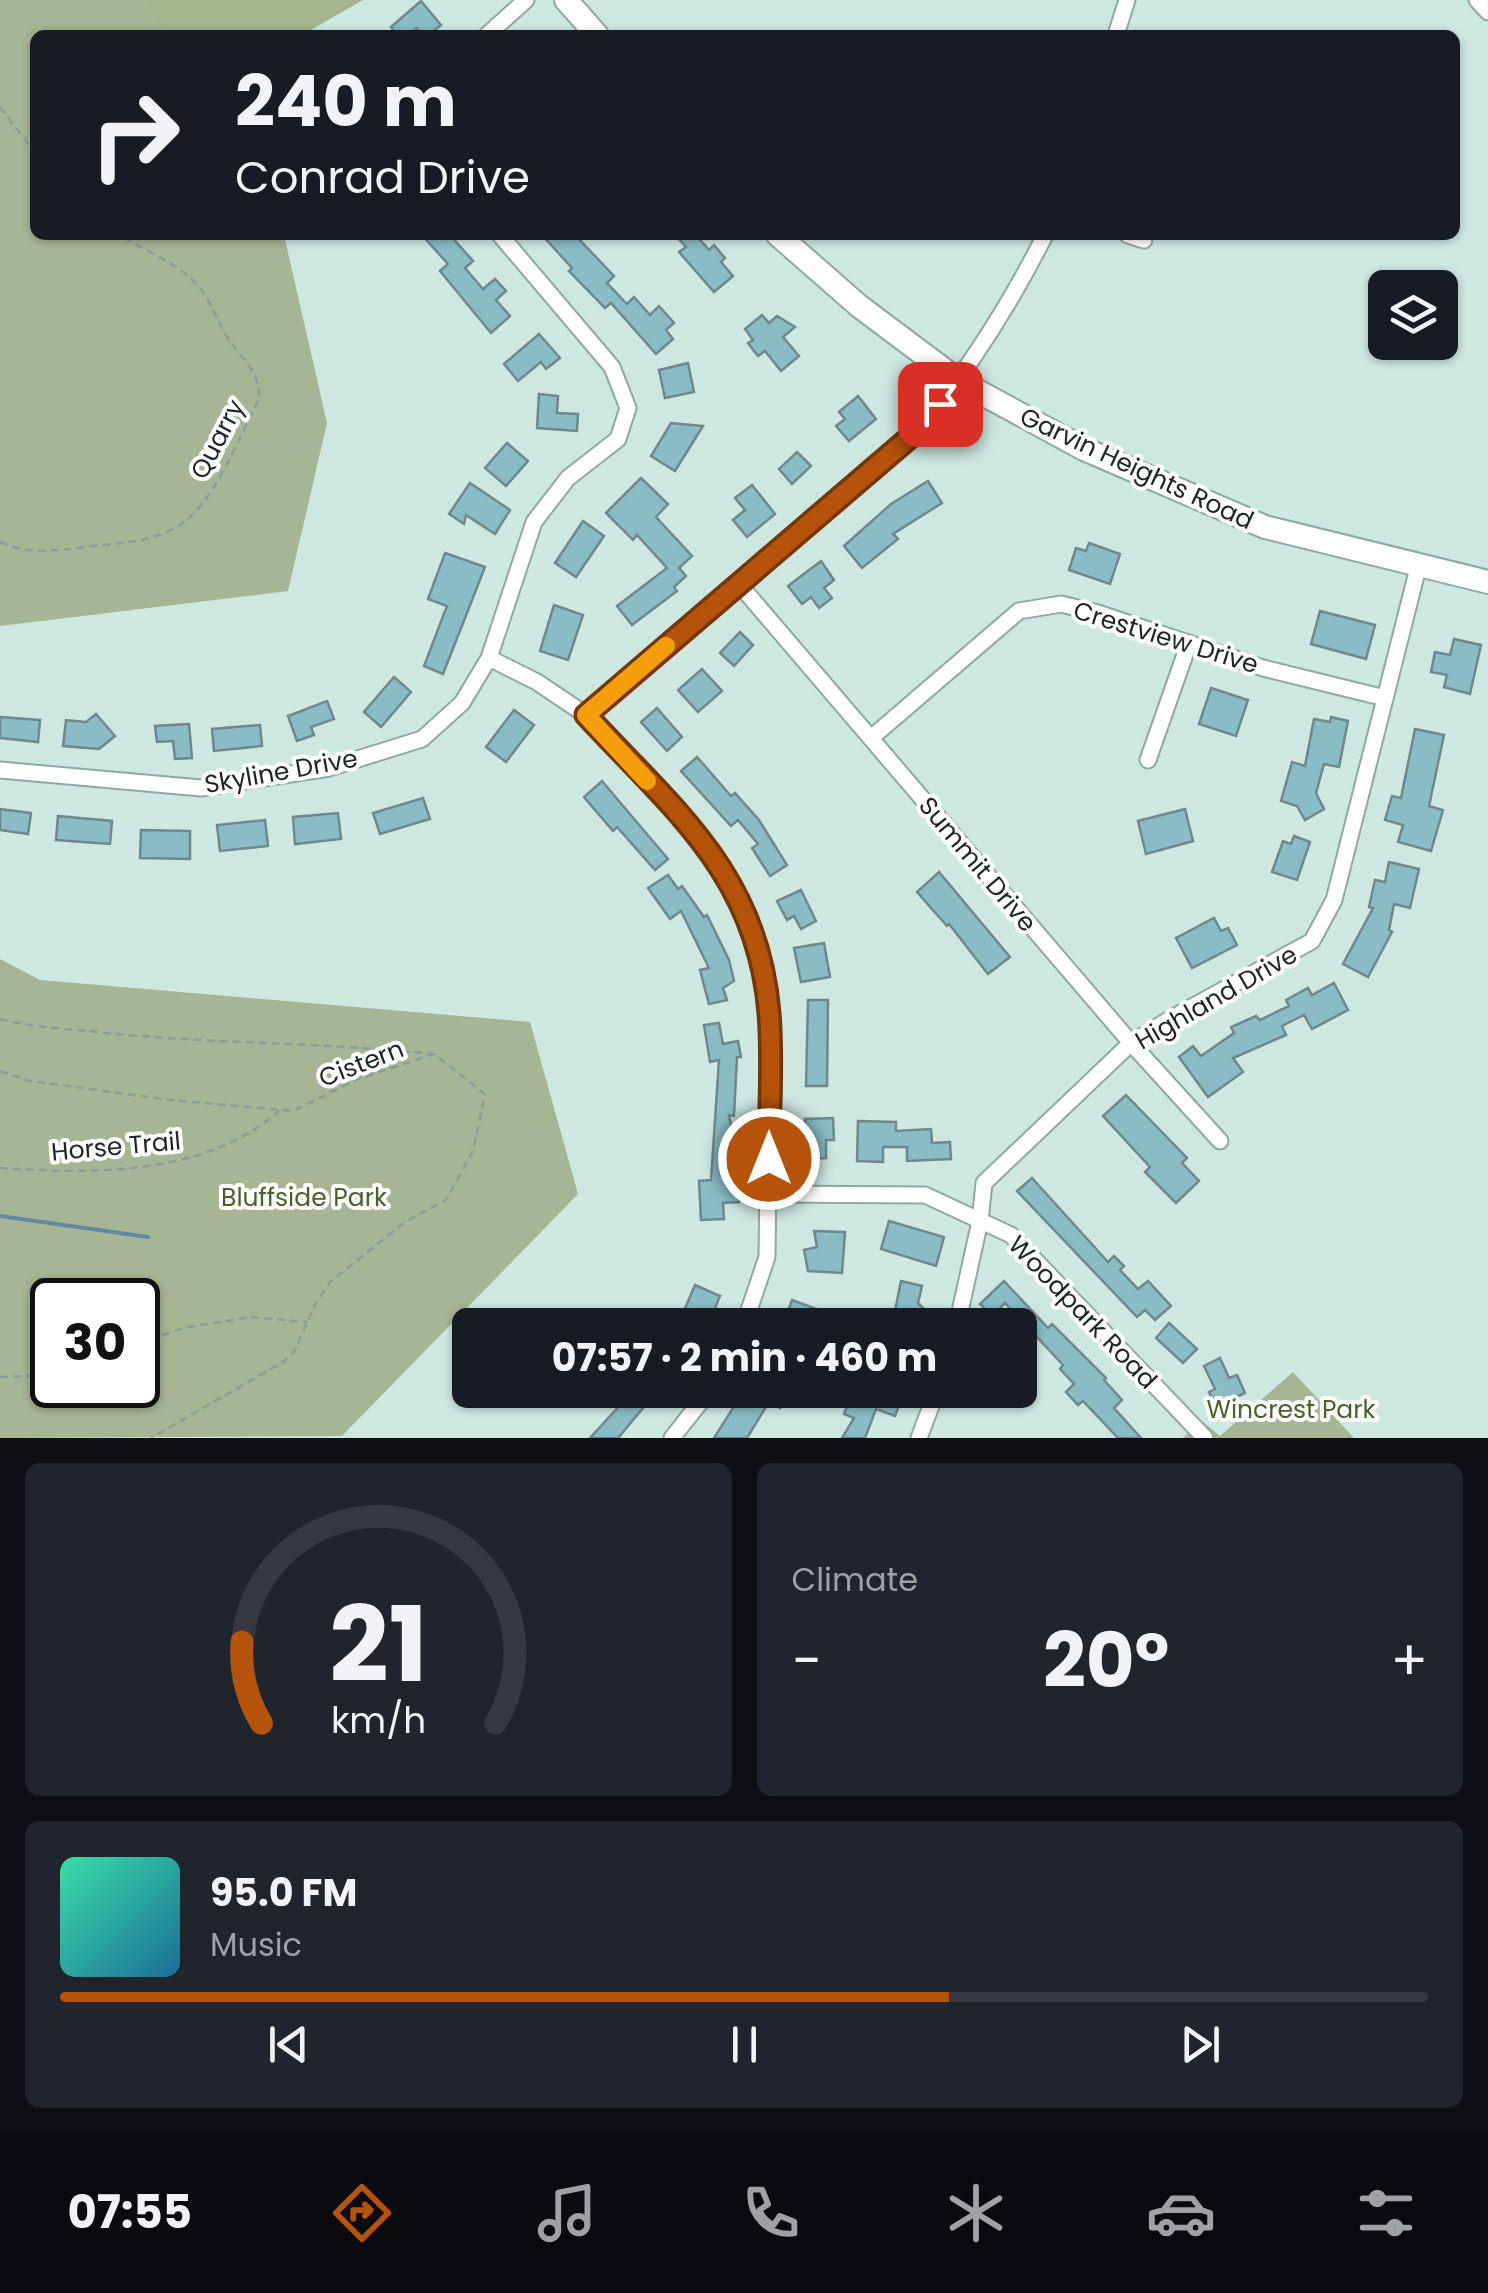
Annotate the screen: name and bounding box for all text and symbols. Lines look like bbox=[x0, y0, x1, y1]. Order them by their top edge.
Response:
text: 240 m bbox=[235, 52, 457, 151]
icon: right bbox=[70, 70, 200, 200]
text: Conrad Drive bbox=[235, 146, 530, 209]
map controls bbox=[1368, 270, 1458, 360]
button: layers bbox=[1368, 270, 1458, 360]
pin bbox=[898, 362, 983, 447]
icon: arrive bbox=[913, 377, 968, 432]
street label: Quarry bbox=[182, 393, 253, 485]
street label: Garvin Heights Road bbox=[1014, 399, 1259, 538]
street label: Crestview Drive bbox=[1069, 593, 1263, 682]
street label: Skyline Drive bbox=[202, 741, 360, 802]
street label: Summit Drive bbox=[911, 789, 1045, 939]
street label: Highland Drive bbox=[1129, 937, 1304, 1058]
street label: Cistern bbox=[314, 1031, 409, 1096]
position arrow bbox=[717, 1107, 821, 1211]
street label: Horse Trail bbox=[50, 1123, 182, 1170]
park label: Bluffside Park bbox=[221, 1180, 387, 1215]
street label: Woodpark Road bbox=[1000, 1228, 1165, 1397]
speed limit sign: 30 bbox=[30, 1278, 160, 1408]
text: 07:57 · 2 min · 460 m bbox=[552, 1331, 937, 1384]
park label: Wincrest Park bbox=[1207, 1392, 1376, 1427]
text: Climate bbox=[792, 1557, 918, 1602]
text: 21 bbox=[329, 1572, 428, 1717]
text: 20° bbox=[1043, 1608, 1169, 1713]
text: − bbox=[792, 1622, 822, 1699]
text: + bbox=[1390, 1622, 1428, 1699]
text: km/h bbox=[331, 1695, 426, 1746]
text: 95.0 FM bbox=[210, 1866, 357, 1919]
text: Music bbox=[210, 1922, 302, 1967]
icon: previous bbox=[261, 2017, 316, 2072]
icon: pause bbox=[717, 2017, 772, 2072]
icon: next bbox=[1173, 2017, 1228, 2072]
icon: directions bbox=[327, 2178, 397, 2248]
icon: music bbox=[532, 2178, 602, 2248]
icon: phone bbox=[736, 2178, 806, 2248]
icon: climate bbox=[941, 2178, 1011, 2248]
icon: car bbox=[1146, 2178, 1216, 2248]
icon: filters bbox=[1351, 2178, 1421, 2248]
text: 07:55 bbox=[67, 2181, 192, 2244]

